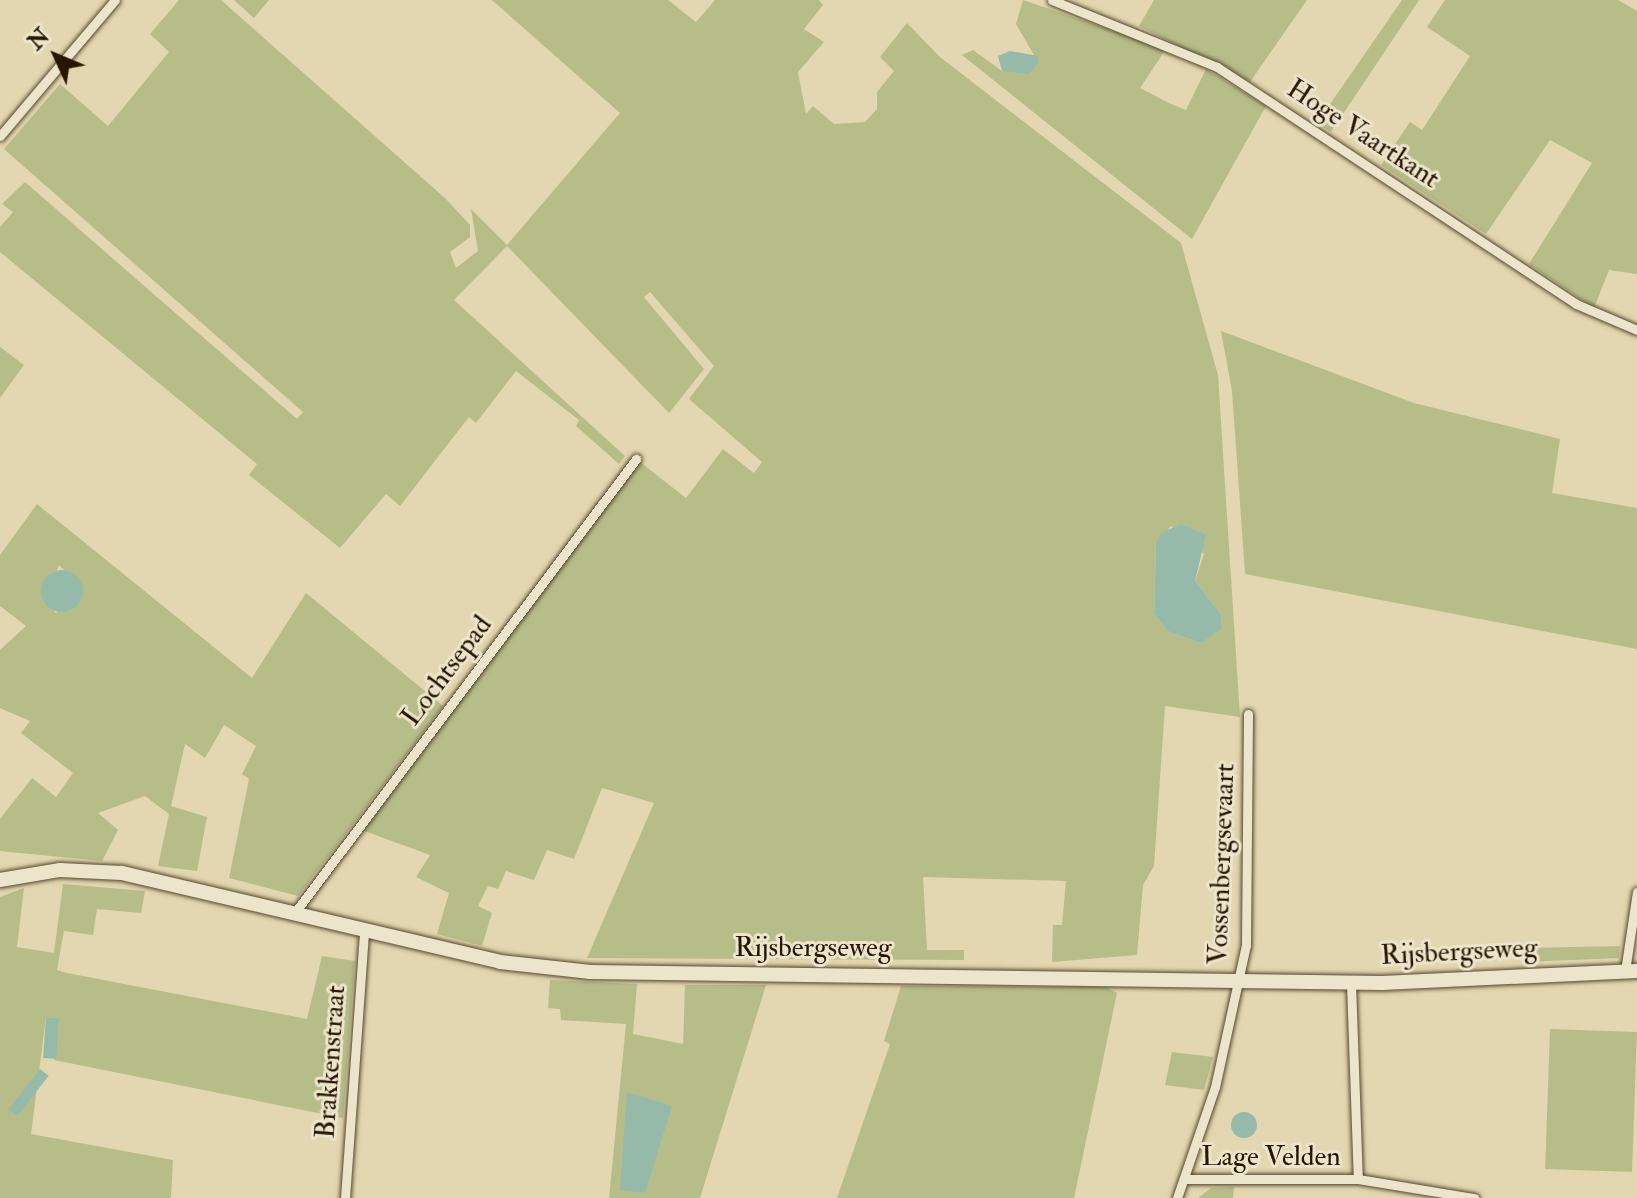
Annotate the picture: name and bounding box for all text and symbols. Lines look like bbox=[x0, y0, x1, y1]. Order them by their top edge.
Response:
north arrow bbox=[16, 16, 96, 96]
text: N bbox=[22, 23, 56, 56]
street label: Hoge Vaartkant bbox=[1280, 72, 1446, 196]
street label: Lochtsepad bbox=[395, 609, 499, 733]
street label: Vossenbergsevaart bbox=[1202, 763, 1242, 965]
street label: Rijsbergseweg bbox=[735, 931, 891, 965]
street label: Rijsbergseweg bbox=[1380, 931, 1538, 973]
street label: Brakkenstraat bbox=[309, 984, 353, 1140]
street label: Lage Velden bbox=[1201, 1140, 1341, 1174]

